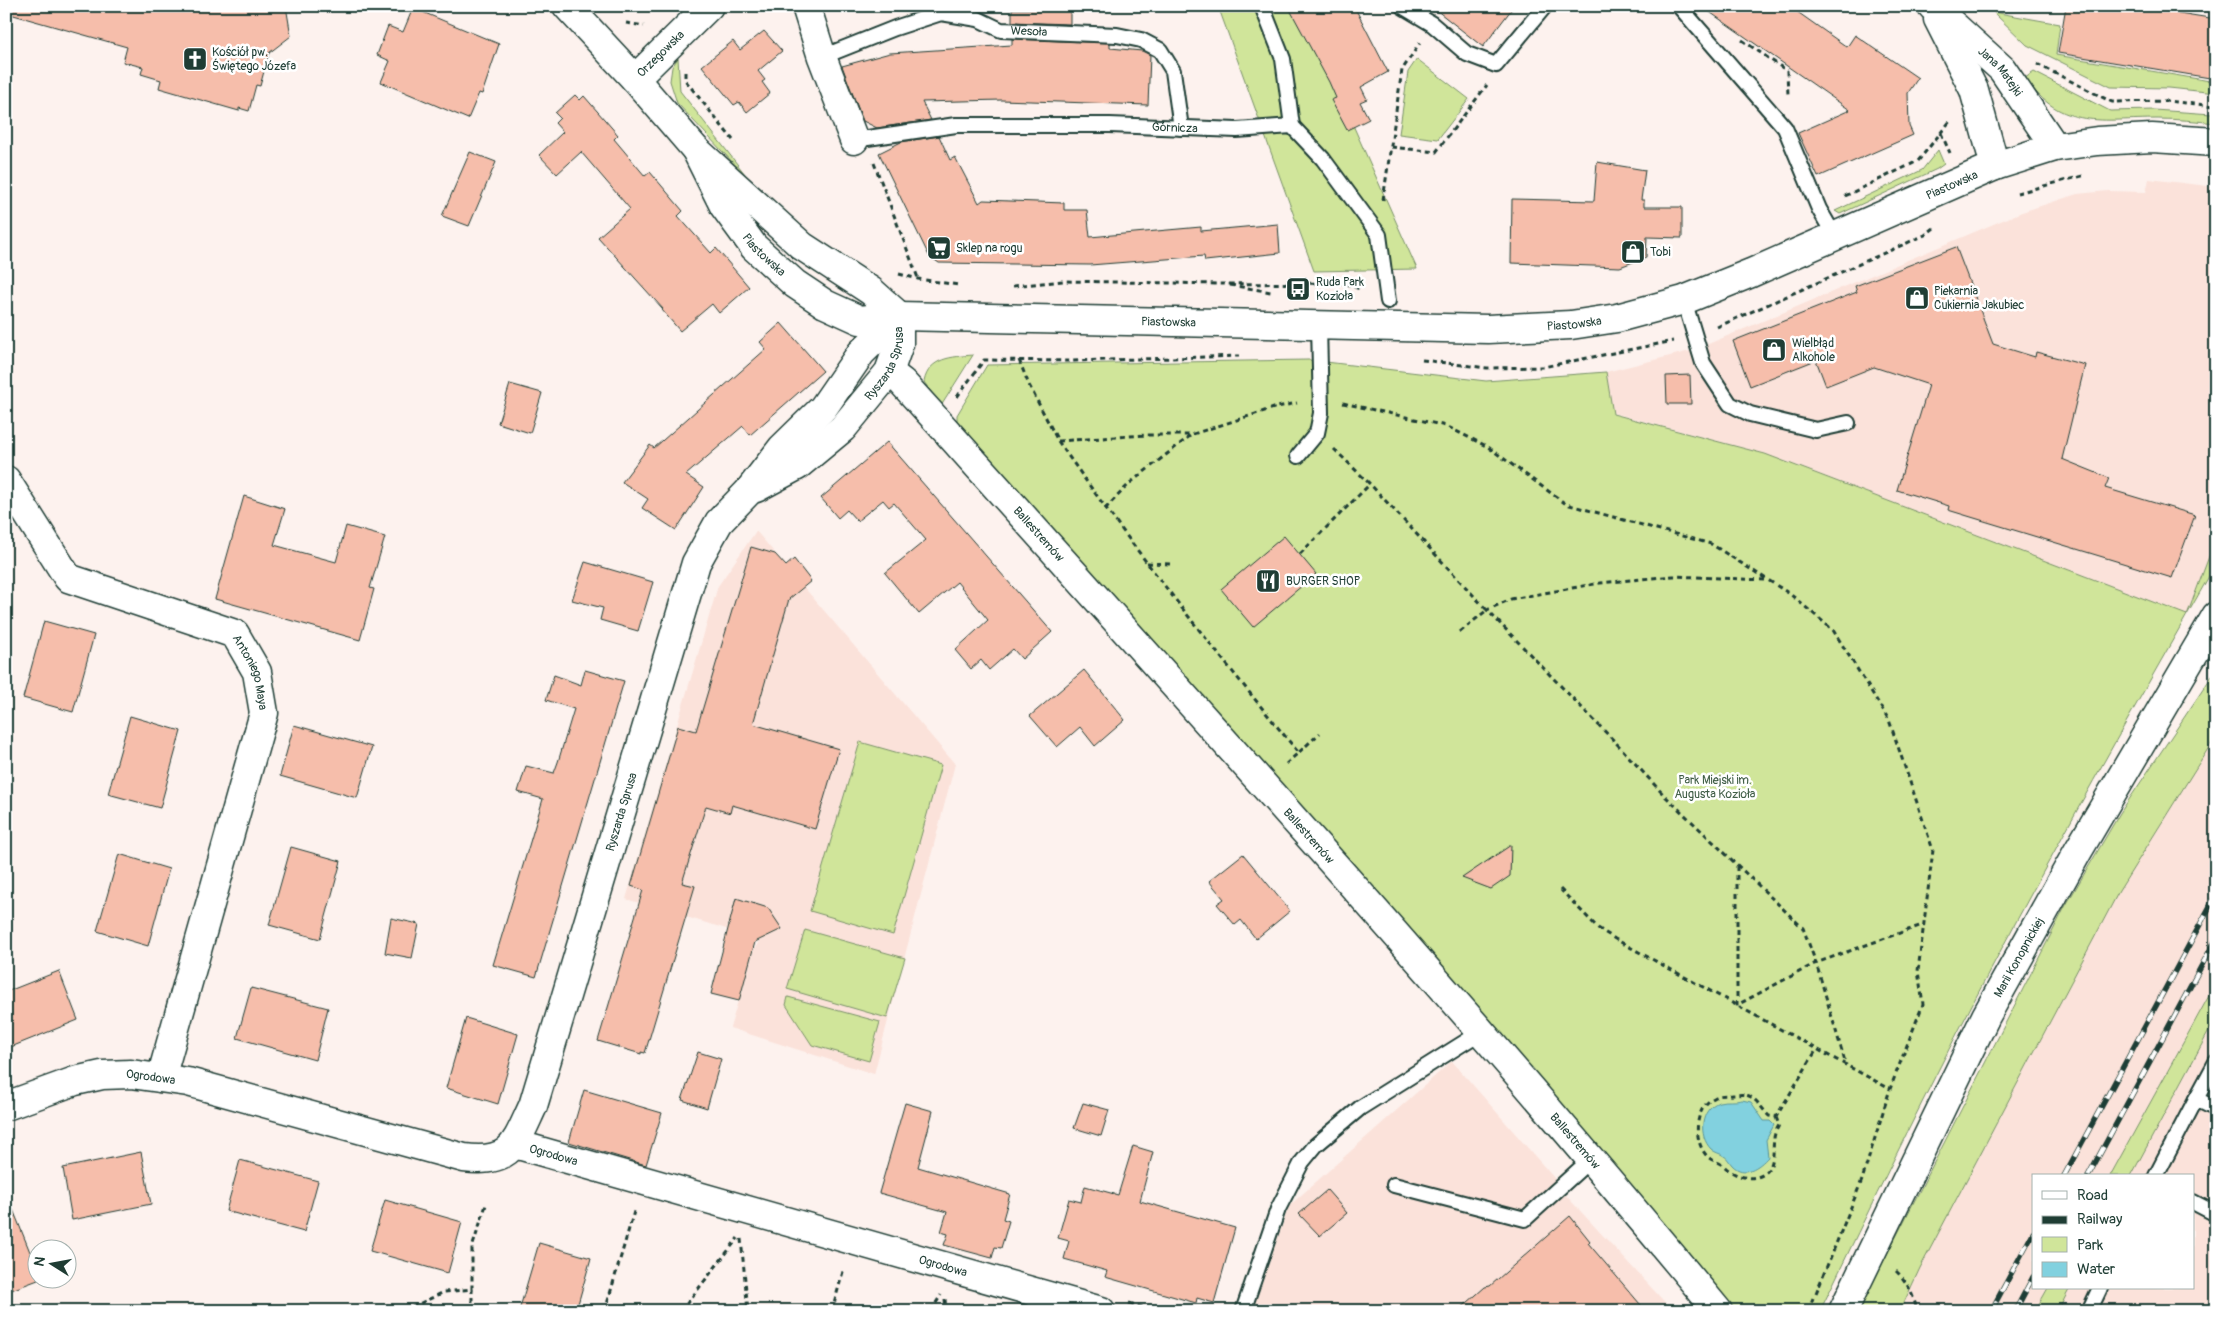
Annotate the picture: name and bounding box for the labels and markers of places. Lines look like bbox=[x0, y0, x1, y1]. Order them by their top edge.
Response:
place label: Kościół pw. Świętego Józefa bbox=[212, 45, 296, 74]
church icon: Kościół pw. Świętego Józefa bbox=[182, 46, 208, 72]
supermarket icon: Sklep na rogu bbox=[926, 235, 952, 261]
shop icon: Tobi bbox=[1620, 239, 1646, 265]
place label: Sklep na rogu bbox=[956, 241, 1023, 256]
place label: Tobi bbox=[1650, 245, 1671, 260]
place label: Ruda Park Kozioła bbox=[1316, 275, 1364, 304]
bus stop icon: Ruda Park Kozioła bbox=[1285, 276, 1311, 302]
place label: Piekarnia Cukiernia Jakubiec bbox=[1934, 284, 2024, 313]
shop icon: Piekarnia Cukiernia Jakubiec bbox=[1904, 285, 1930, 311]
place label: Wielbłąd Alkohole bbox=[1792, 336, 1835, 365]
shop icon: Wielbłąd Alkohole bbox=[1761, 337, 1787, 363]
restaurant icon: BURGER SHOP bbox=[1255, 568, 1281, 594]
place label: BURGER SHOP bbox=[1286, 574, 1361, 589]

